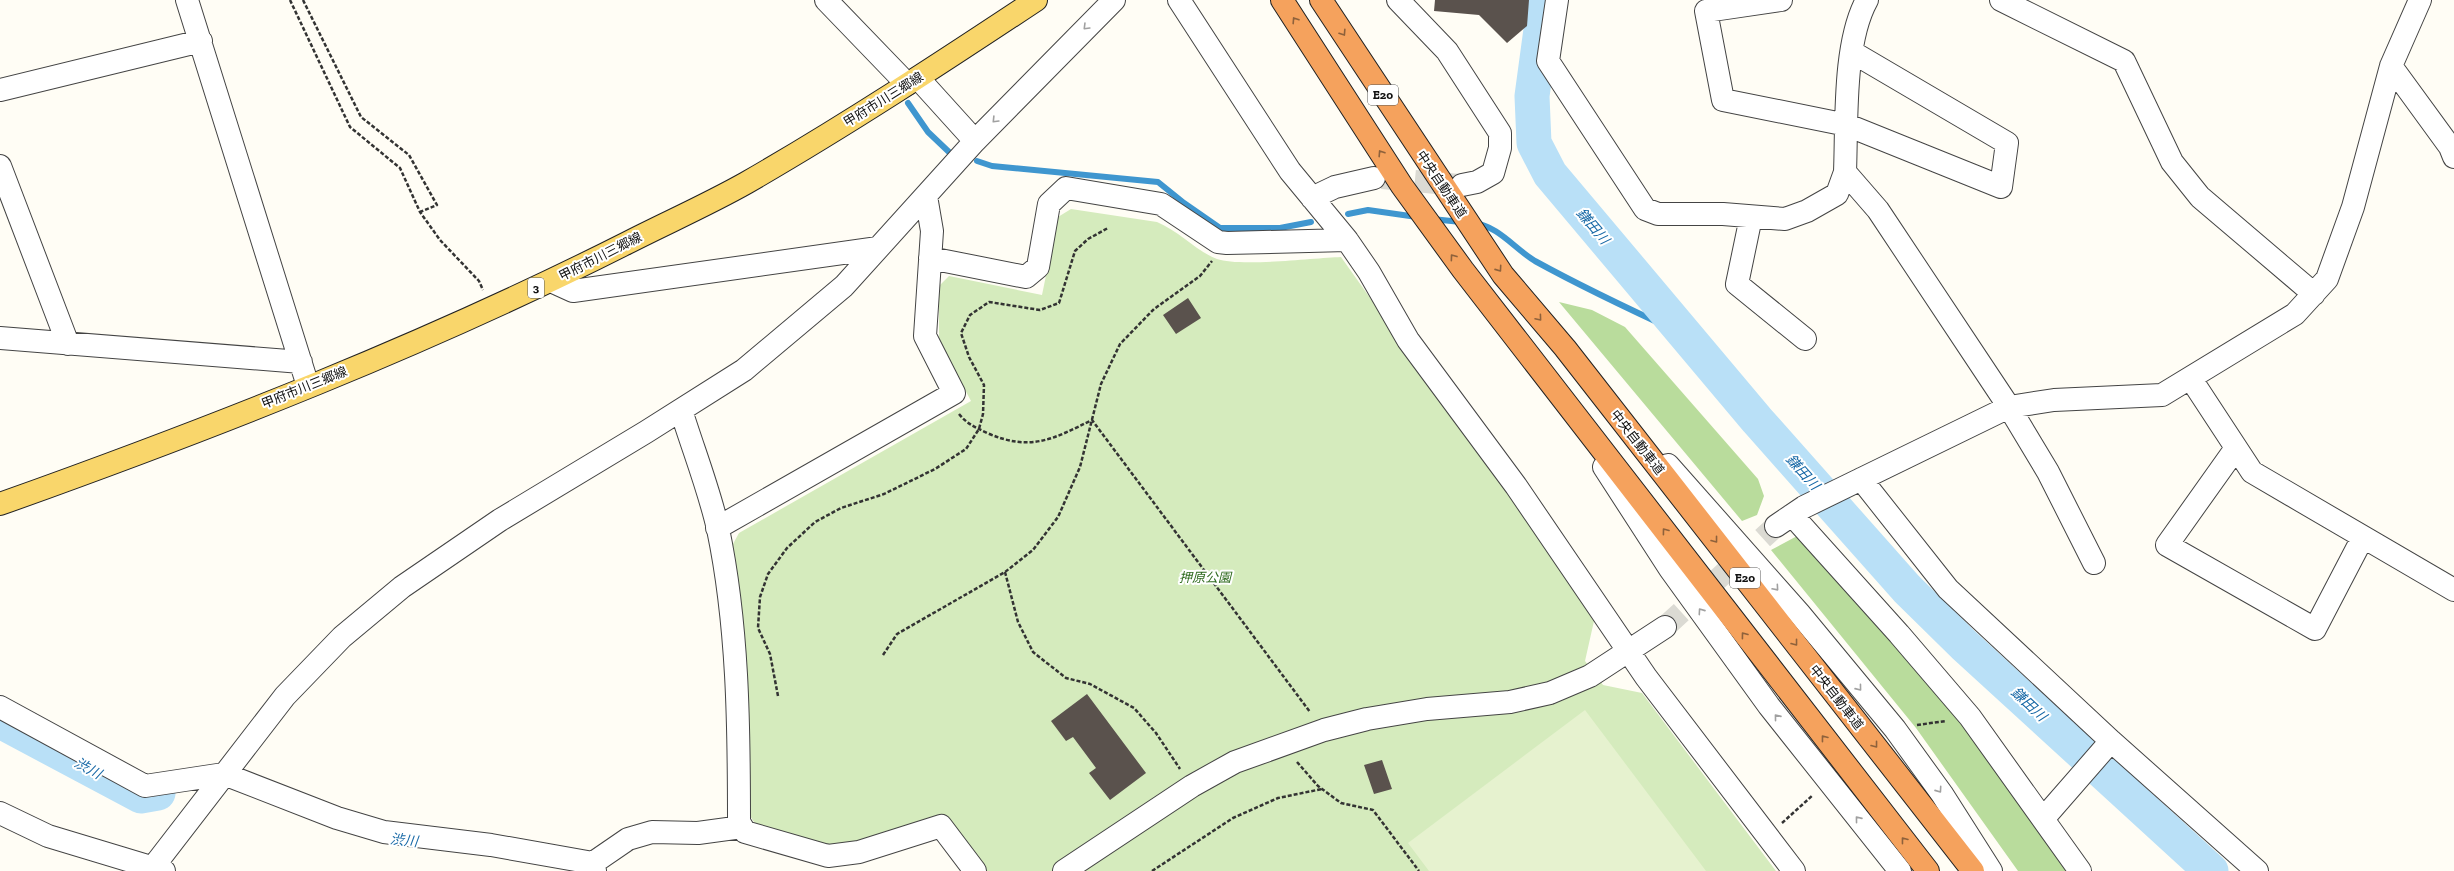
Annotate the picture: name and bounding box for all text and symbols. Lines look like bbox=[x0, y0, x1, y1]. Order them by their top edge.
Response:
one-way arrow bbox=[1292, 17, 1300, 24]
one-way arrow bbox=[1083, 22, 1091, 30]
one-way arrow bbox=[1338, 29, 1345, 36]
street label: 甲府市川三郷線 bbox=[841, 69, 926, 130]
road number: E20 bbox=[1368, 85, 1398, 105]
one-way arrow bbox=[992, 115, 1000, 123]
street label: 中央自動車道 bbox=[1414, 148, 1470, 221]
one-way arrow bbox=[1378, 150, 1386, 157]
water label: 鎌田川 bbox=[1573, 205, 1614, 249]
street label: 甲府市川三郷線 bbox=[556, 229, 644, 284]
one-way arrow bbox=[1451, 254, 1458, 261]
one-way arrow bbox=[1494, 265, 1502, 272]
road number: 3 bbox=[528, 278, 544, 298]
one-way arrow bbox=[1535, 313, 1542, 320]
street label: 甲府市川三郷線 bbox=[259, 363, 349, 411]
street label: 中央自動車道 bbox=[1608, 407, 1668, 478]
water label: 鎌田川 bbox=[1782, 451, 1824, 495]
one-way arrow bbox=[1663, 529, 1670, 536]
one-way arrow bbox=[1710, 536, 1717, 543]
road number: E20 bbox=[1730, 568, 1760, 588]
park label: 押原公園 bbox=[1179, 570, 1233, 585]
one-way arrow bbox=[1772, 583, 1779, 590]
one-way arrow bbox=[1699, 609, 1706, 616]
one-way arrow bbox=[1742, 632, 1749, 639]
one-way arrow bbox=[1790, 638, 1797, 645]
street label: 中央自動車道 bbox=[1807, 662, 1867, 733]
one-way arrow bbox=[1855, 683, 1862, 690]
water label: 鎌田川 bbox=[2008, 684, 2051, 726]
one-way arrow bbox=[1774, 714, 1781, 721]
one-way arrow bbox=[1821, 735, 1828, 742]
one-way arrow bbox=[1870, 741, 1877, 748]
water label: 渋川 bbox=[71, 754, 106, 783]
one-way arrow bbox=[1934, 786, 1942, 793]
one-way arrow bbox=[1855, 816, 1862, 823]
water label: 渋川 bbox=[389, 831, 421, 851]
one-way arrow bbox=[1901, 838, 1908, 845]

